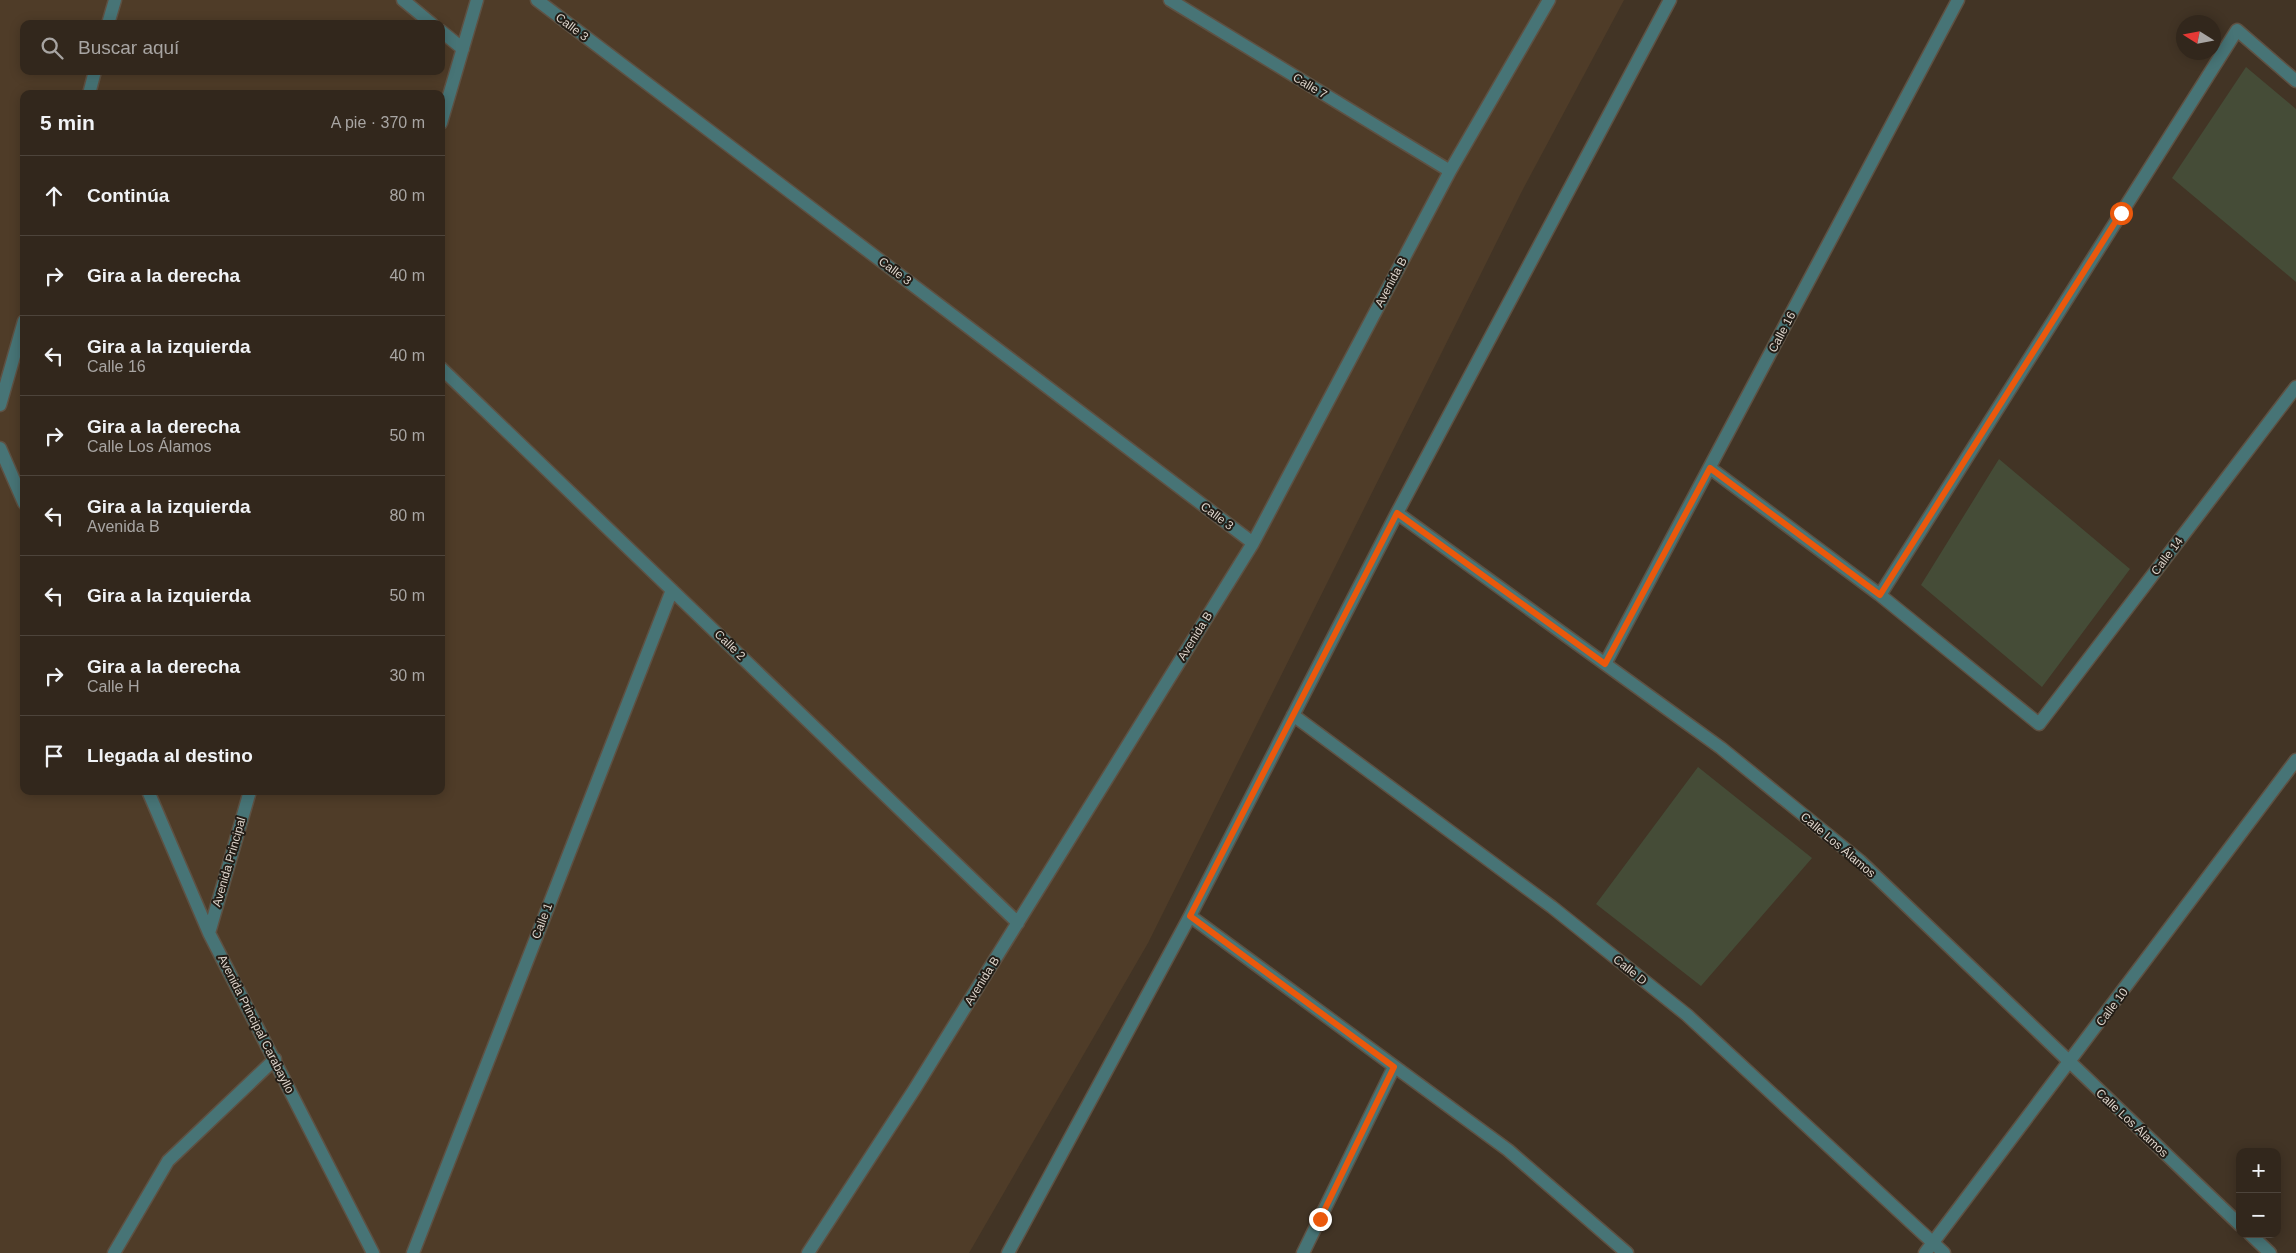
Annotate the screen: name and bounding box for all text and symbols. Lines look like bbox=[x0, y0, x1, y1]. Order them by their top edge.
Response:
street label: Calle 3 bbox=[553, 10, 591, 44]
north arrow bbox=[2176, 15, 2221, 60]
search box bbox=[20, 20, 445, 75]
icon: search bbox=[38, 34, 66, 62]
text: Buscar aquí bbox=[78, 37, 179, 58]
street label: Calle 7 bbox=[1290, 70, 1330, 102]
text: 5 min bbox=[40, 111, 95, 134]
text: A pie · 370 m bbox=[331, 114, 425, 131]
icon: ahead bbox=[40, 182, 68, 210]
text: Continúa bbox=[87, 185, 169, 206]
text: 80 m bbox=[389, 187, 425, 204]
route start bbox=[2110, 202, 2133, 225]
street label: Calle 3 bbox=[876, 254, 914, 288]
street label: Avenida B bbox=[1372, 255, 1410, 309]
icon: right bbox=[40, 262, 68, 290]
text: Gira a la derecha bbox=[87, 265, 240, 286]
text: 40 m bbox=[389, 267, 425, 284]
street label: Calle 16 bbox=[1765, 309, 1799, 355]
text: Gira a la izquierda bbox=[87, 336, 251, 357]
icon: left bbox=[40, 342, 68, 370]
text: 40 m bbox=[389, 347, 425, 364]
text: Calle 16 bbox=[87, 358, 146, 375]
text: Gira a la derecha bbox=[87, 416, 240, 437]
icon: right bbox=[40, 422, 68, 450]
text: 50 m bbox=[389, 427, 425, 444]
text: Calle Los Álamos bbox=[87, 438, 212, 455]
text: Gira a la izquierda bbox=[87, 496, 251, 517]
street label: Calle 3 bbox=[1198, 499, 1236, 533]
icon: left bbox=[40, 502, 68, 530]
text: 80 m bbox=[389, 507, 425, 524]
text: Avenida B bbox=[87, 518, 160, 535]
street label: Calle 14 bbox=[2148, 534, 2186, 578]
icon: left bbox=[40, 582, 68, 610]
text: Gira a la izquierda bbox=[87, 585, 251, 606]
text: 50 m bbox=[389, 587, 425, 604]
street label: Avenida B bbox=[1175, 609, 1215, 663]
street label: Calle 2 bbox=[712, 627, 749, 663]
text: Gira a la derecha bbox=[87, 656, 240, 677]
icon: right bbox=[40, 662, 68, 690]
text: 30 m bbox=[389, 667, 425, 684]
text: Calle H bbox=[87, 678, 139, 695]
icon: arrive bbox=[40, 742, 68, 770]
text: Llegada al destino bbox=[87, 745, 253, 766]
street label: Calle Los Álamos bbox=[1798, 809, 1879, 880]
street label: Avenida Principal bbox=[210, 816, 248, 908]
street label: Calle 1 bbox=[529, 901, 555, 941]
street label: Calle D bbox=[1610, 952, 1650, 988]
street label: Avenida Principal Carabayllo bbox=[215, 953, 297, 1096]
street label: Avenida B bbox=[962, 954, 1002, 1008]
street label: Calle 10 bbox=[2093, 985, 2131, 1029]
street label: Calle Los Álamos bbox=[2093, 1085, 2172, 1160]
map controls bbox=[2236, 1148, 2281, 1238]
button: + bbox=[2236, 1148, 2281, 1193]
button: − bbox=[2236, 1193, 2281, 1238]
route end bbox=[1309, 1208, 1332, 1231]

